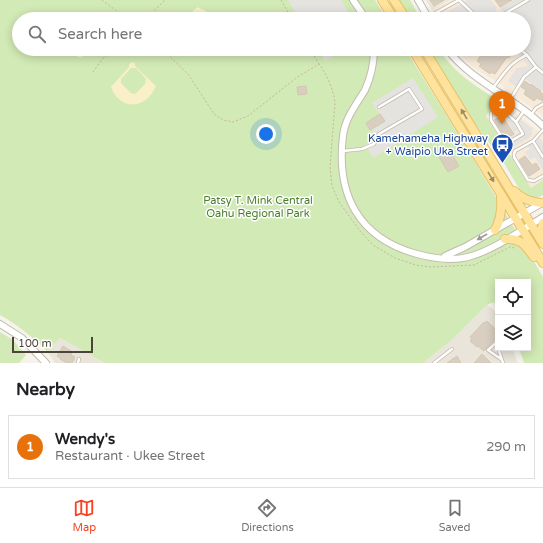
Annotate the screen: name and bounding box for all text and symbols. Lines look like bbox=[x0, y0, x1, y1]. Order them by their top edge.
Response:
search box bbox=[12, 12, 531, 56]
icon: search bbox=[26, 23, 48, 45]
text: Search here bbox=[58, 25, 142, 43]
pin: 1 bbox=[489, 91, 515, 124]
one-way arrow bbox=[460, 108, 467, 120]
your location bbox=[256, 124, 276, 144]
bus stop icon: Kamehameha Highway + Waipio Uka Street bbox=[490, 131, 516, 164]
place label: Kamehameha Highway + Waipio Uka Street bbox=[368, 132, 488, 158]
one-way arrow bbox=[487, 171, 494, 183]
park label: Patsy T. Mink Central Oahu Regional Park bbox=[203, 194, 313, 220]
one-way arrow bbox=[476, 234, 488, 241]
map controls bbox=[495, 279, 531, 351]
button: locate bbox=[495, 279, 531, 315]
button: layers bbox=[495, 315, 531, 351]
scale bar bbox=[12, 335, 93, 354]
text: 100 m bbox=[18, 337, 52, 350]
text: Nearby bbox=[16, 379, 75, 400]
text: Wendy's bbox=[55, 430, 115, 448]
text: 1 bbox=[26, 439, 34, 455]
text: 290 m bbox=[486, 439, 526, 455]
text: Restaurant · Ukee Street bbox=[55, 448, 205, 464]
tab: Map bbox=[72, 497, 96, 534]
tab: Directions bbox=[241, 497, 294, 534]
tab: Saved bbox=[439, 497, 471, 534]

